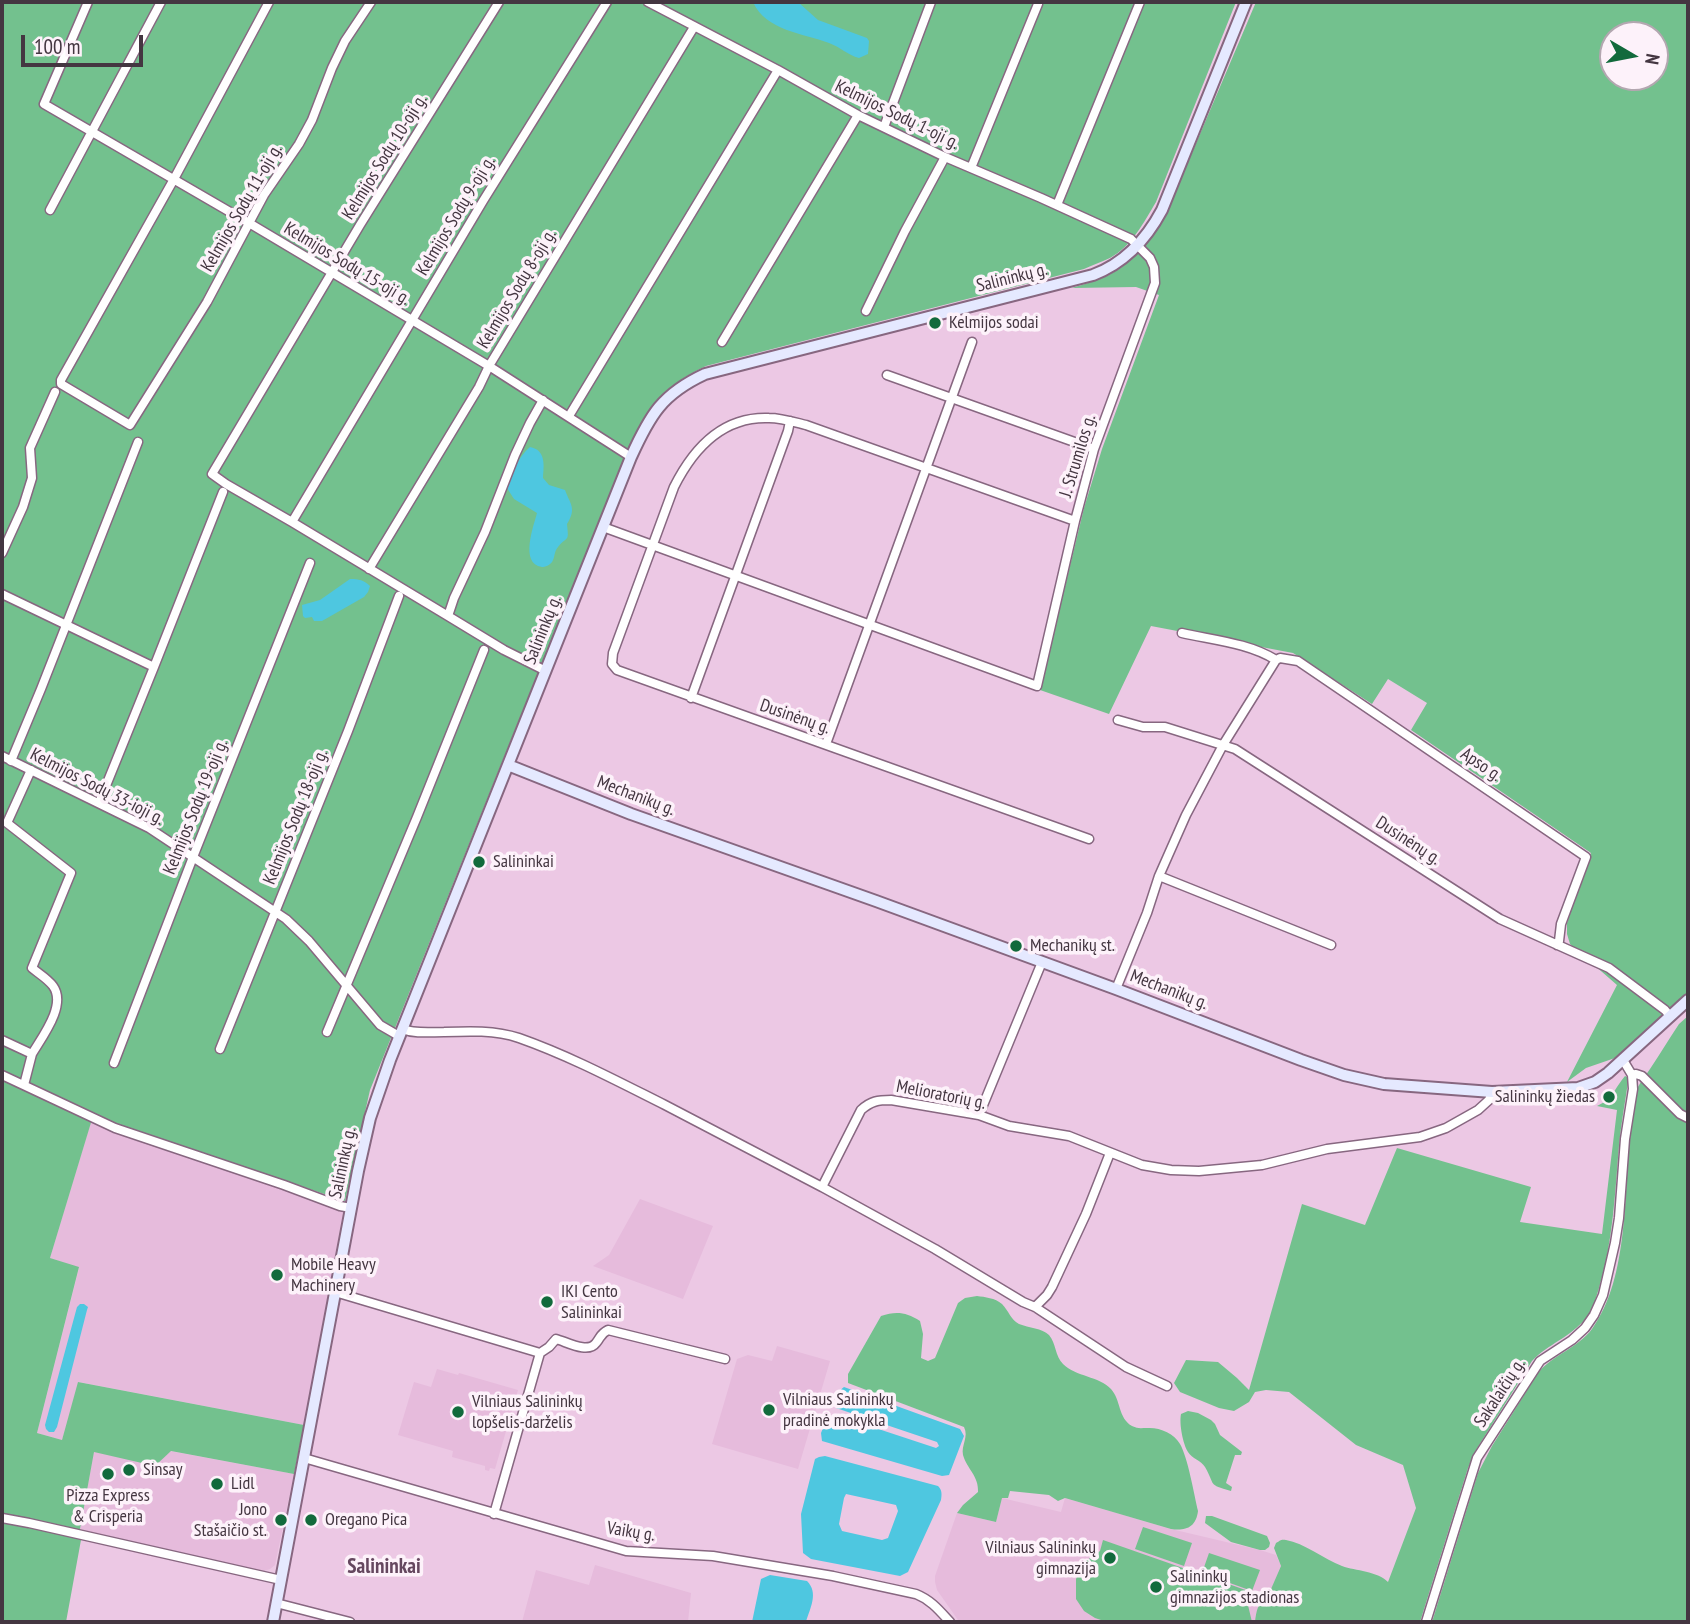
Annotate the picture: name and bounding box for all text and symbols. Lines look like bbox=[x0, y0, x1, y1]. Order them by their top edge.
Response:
scale bar bbox=[24, 21, 147, 65]
north arrow bbox=[1599, 21, 1669, 91]
text: 100 m bbox=[34, 33, 80, 60]
text: N bbox=[1640, 52, 1665, 66]
street label: Kelmijos Sodų 1-oji g. bbox=[831, 76, 963, 154]
street label: Kelmijos Sodų 10-oji g. bbox=[338, 90, 432, 224]
street label: Kelmijos Sodų 11-oji g. bbox=[197, 140, 287, 276]
street label: Kelmijos Sodų 9-oji g. bbox=[412, 152, 500, 280]
street label: Kelmijos Sodų 15-oji g. bbox=[280, 218, 414, 310]
street label: Kelmijos Sodų 8-oji g. bbox=[473, 225, 561, 353]
street label: Salininkų g. bbox=[974, 259, 1050, 297]
place label: Kelmijos sodai bbox=[949, 312, 1039, 334]
marker: Kelmijos sodai bbox=[927, 315, 943, 331]
street label: J. Strumilos g. bbox=[1055, 412, 1101, 500]
street label: Salininkų g. bbox=[519, 592, 567, 668]
street label: Dusinėnų g. bbox=[757, 695, 833, 739]
street label: Kelmijos Sodų 19-oji g. bbox=[159, 736, 233, 878]
street label: Apso g. bbox=[1456, 743, 1506, 787]
street label: Kelmijos Sodų 33-ioji g. bbox=[26, 744, 168, 830]
street label: Kelmijos Sodų 18-oji g. bbox=[259, 746, 333, 888]
street label: Mechanikų g. bbox=[594, 771, 678, 821]
street label: Dusinėnų g. bbox=[1371, 812, 1445, 870]
place label: Salininkai bbox=[493, 851, 554, 873]
marker: Salininkai bbox=[471, 854, 487, 870]
place label: Mechanikų st. bbox=[1030, 935, 1115, 957]
marker: Mechanikų st. bbox=[1008, 938, 1024, 954]
street label: Mechanikų g. bbox=[1127, 965, 1211, 1015]
street label: Melioratorių g. bbox=[894, 1076, 988, 1114]
place label: Salininkų žiedas bbox=[1495, 1086, 1595, 1108]
marker: Salininkų žiedas bbox=[1601, 1089, 1617, 1105]
street label: Salininkų g. bbox=[325, 1125, 361, 1201]
place label: Mobile Heavy Machinery bbox=[291, 1254, 376, 1296]
marker: Mobile Heavy Machinery bbox=[269, 1267, 285, 1283]
place label: IKI Cento Salininkai bbox=[561, 1281, 622, 1324]
marker: IKI Cento Salininkai bbox=[539, 1294, 555, 1310]
street label: Sakalaičių g. bbox=[1470, 1355, 1530, 1431]
place label: Vilniaus Salininkų pradinė mokykla bbox=[783, 1389, 894, 1432]
place label: Vilniaus Salininkų lopšelis-darželis bbox=[472, 1391, 583, 1434]
marker: Vilniaus Salininkų pradinė mokykla bbox=[761, 1402, 777, 1418]
marker: Vilniaus Salininkų lopšelis-darželis bbox=[450, 1404, 466, 1420]
place label: Sinsay bbox=[143, 1459, 183, 1481]
marker: Sinsay bbox=[121, 1462, 137, 1478]
marker: Pizza Express & Crisperia bbox=[100, 1466, 116, 1482]
place label: Lidl bbox=[231, 1473, 254, 1495]
marker: Lidl bbox=[209, 1476, 225, 1492]
place label: Pizza Express & Crisperia bbox=[66, 1485, 150, 1528]
place label: Jono Stašaičio st. bbox=[194, 1499, 267, 1542]
place label: Oregano Pica bbox=[325, 1509, 407, 1531]
marker: Jono Stašaičio st. bbox=[273, 1512, 289, 1528]
marker: Oregano Pica bbox=[303, 1512, 319, 1528]
street label: Vaikų g. bbox=[605, 1518, 657, 1546]
place label: Vilniaus Salininkų gimnazija bbox=[985, 1537, 1096, 1580]
marker: Vilniaus Salininkų gimnazija bbox=[1102, 1550, 1118, 1566]
district label: Salininkai bbox=[347, 1554, 421, 1580]
place label: Salininkų gimnazijos stadionas bbox=[1170, 1566, 1299, 1608]
marker: Salininkų gimnazijos stadionas bbox=[1148, 1579, 1164, 1595]

